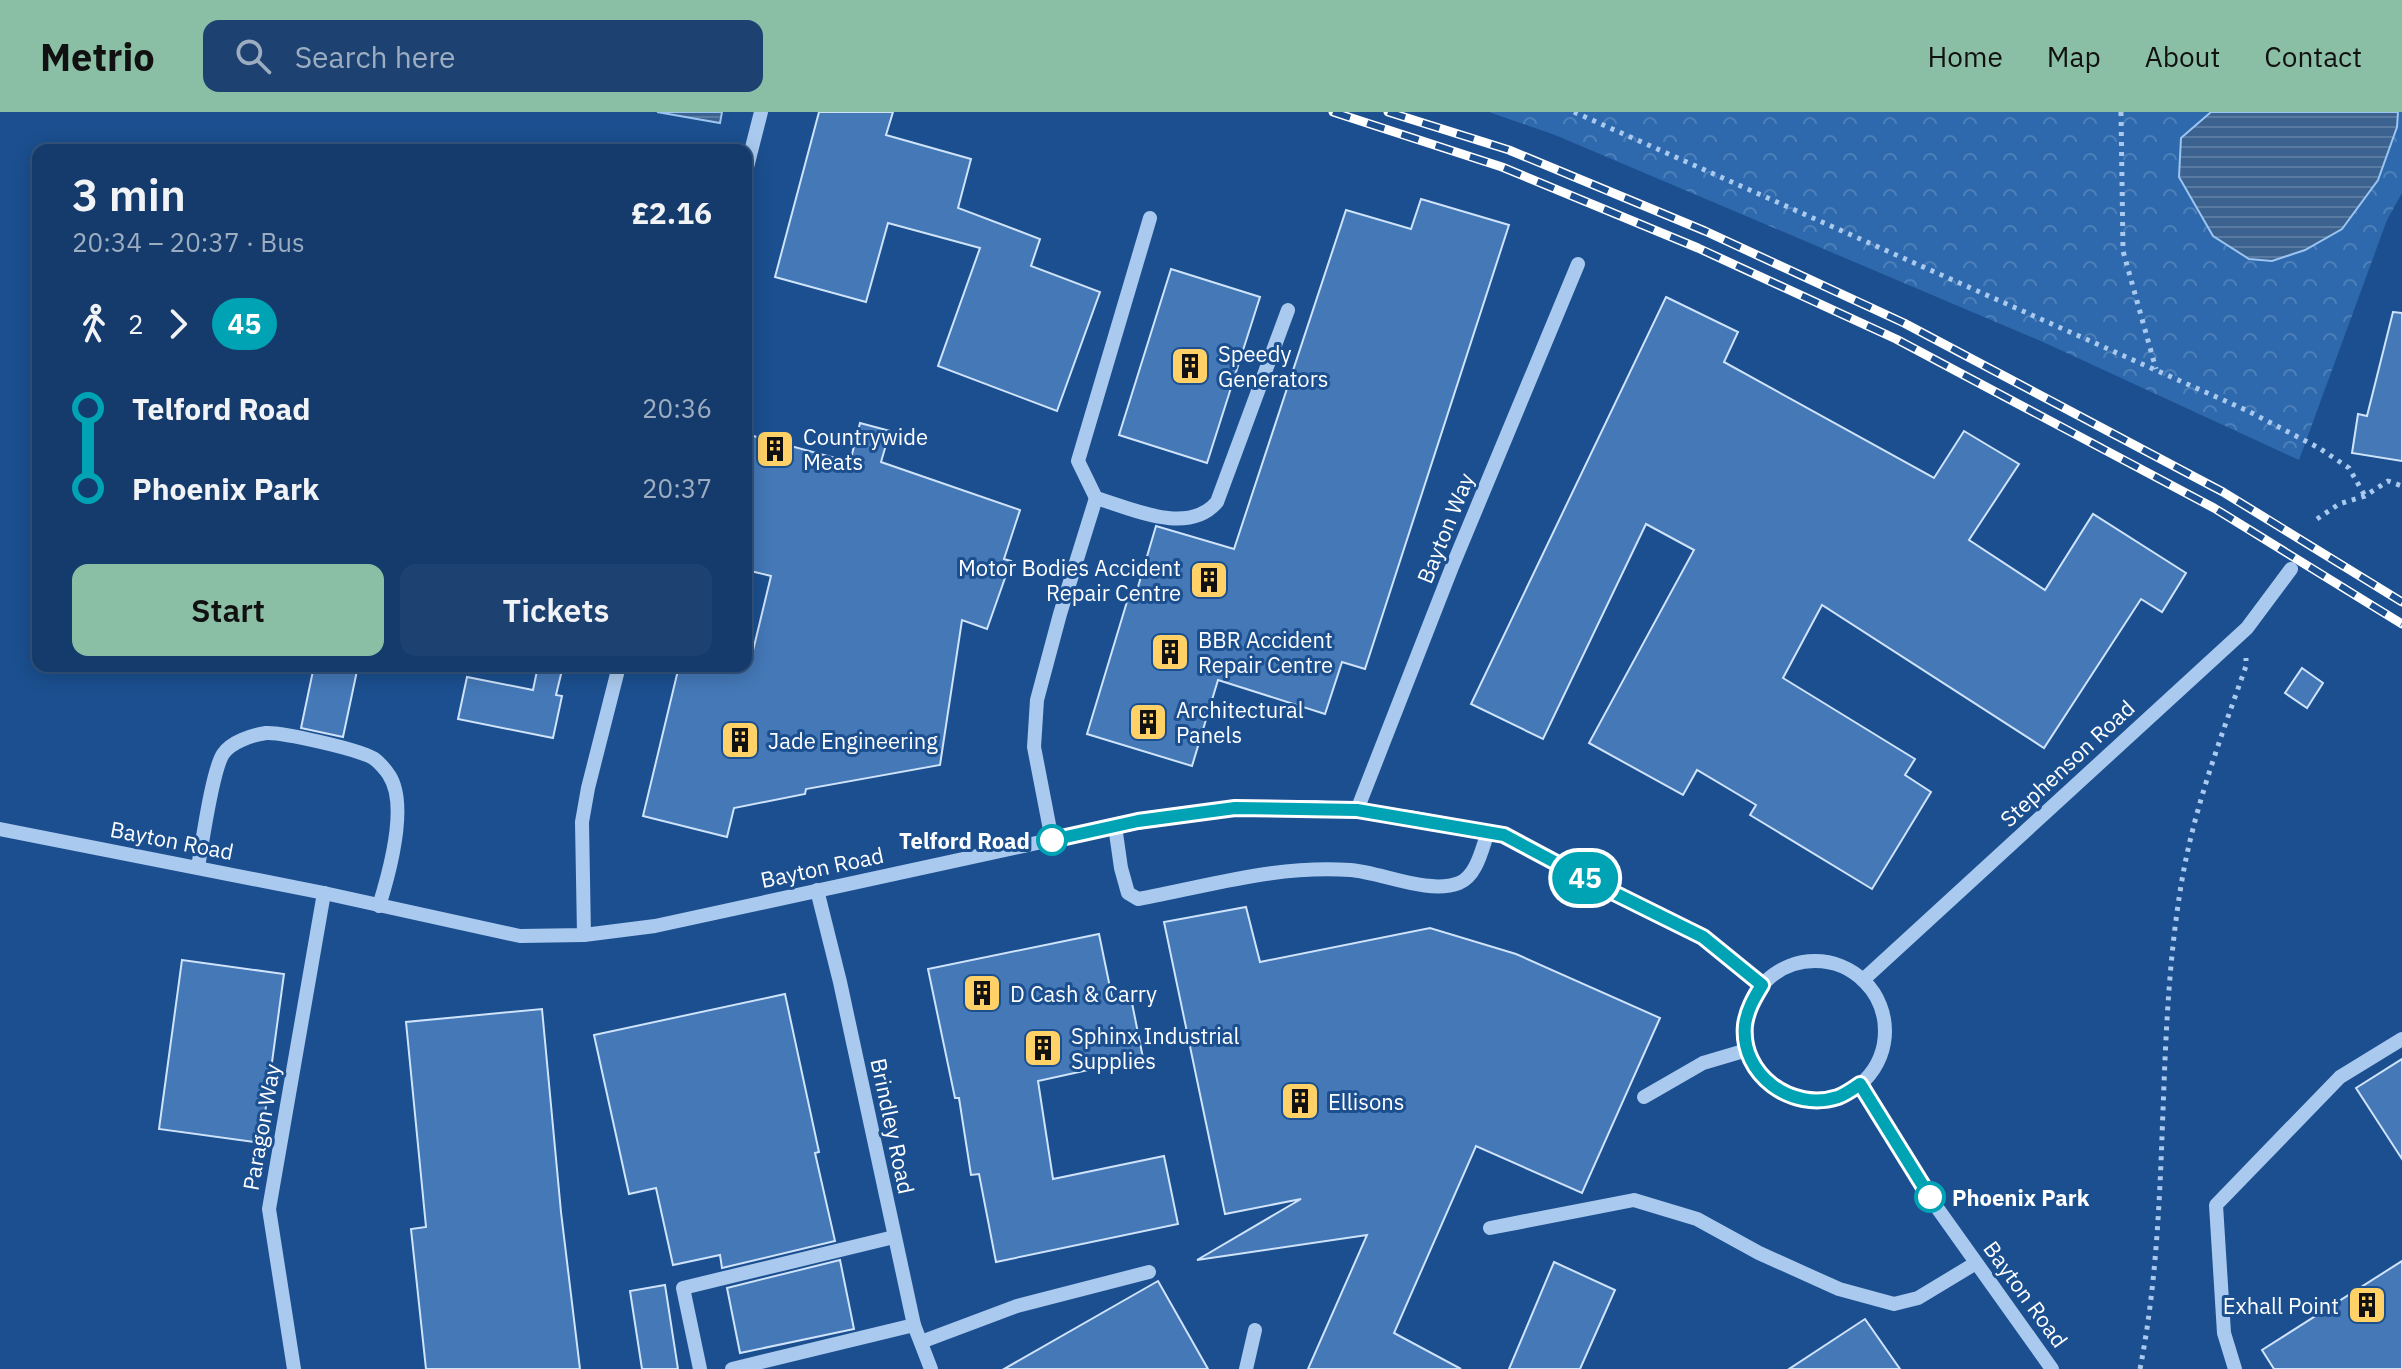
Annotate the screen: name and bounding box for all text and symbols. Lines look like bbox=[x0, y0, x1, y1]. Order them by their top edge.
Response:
search box bbox=[203, 20, 763, 92]
text: Metrio bbox=[40, 32, 155, 81]
icon: search bbox=[231, 34, 275, 78]
text: Search here bbox=[295, 37, 456, 76]
text: Home bbox=[1927, 38, 2003, 75]
text: Map bbox=[2047, 38, 2101, 75]
text: About bbox=[2145, 38, 2220, 75]
text: Contact bbox=[2264, 38, 2362, 75]
text: 3 min bbox=[72, 166, 186, 223]
text: £2.16 bbox=[631, 193, 712, 232]
text: 20:34 – 20:37 · Bus bbox=[72, 225, 305, 259]
icon: walk bbox=[72, 302, 116, 346]
icon: forward bbox=[156, 302, 200, 346]
text: 45 bbox=[228, 305, 261, 342]
text: 2 bbox=[128, 307, 144, 341]
place label: Speedy Generators bbox=[1218, 339, 1328, 393]
building icon: Speedy Generators bbox=[1169, 345, 1211, 387]
text: Telford Road bbox=[132, 389, 310, 428]
text: 20:36 bbox=[642, 391, 712, 425]
place label: Countrywide Meats bbox=[803, 422, 928, 476]
building icon: Countrywide Meats bbox=[754, 428, 796, 470]
street label: Bayton Way bbox=[1410, 468, 1480, 587]
text: Phoenix Park bbox=[132, 469, 319, 508]
text: 20:37 bbox=[642, 471, 712, 505]
place label: Motor Bodies Accident Repair Centre bbox=[958, 553, 1181, 607]
building icon: Motor Bodies Accident Repair Centre bbox=[1188, 559, 1230, 601]
button: Start bbox=[72, 564, 384, 656]
button: Tickets bbox=[400, 564, 712, 656]
place label: BBR Accident Repair Centre bbox=[1198, 625, 1333, 679]
building icon: BBR Accident Repair Centre bbox=[1149, 631, 1191, 673]
street label: Stephenson Road bbox=[1994, 693, 2140, 833]
place label: Architectural Panels bbox=[1176, 695, 1304, 749]
building icon: Architectural Panels bbox=[1127, 701, 1169, 743]
building icon: Jade Engineering bbox=[719, 719, 761, 761]
place label: Jade Engineering bbox=[768, 726, 938, 755]
street label: Bayton Road bbox=[108, 814, 236, 866]
marker: Telford Road bbox=[1037, 825, 1067, 855]
place label: Telford Road bbox=[899, 826, 1030, 855]
street label: Bayton Road bbox=[758, 840, 886, 894]
line badge: 45 bbox=[1549, 852, 1621, 904]
text: 45 bbox=[1568, 859, 1602, 896]
building icon: D Cash & Carry bbox=[961, 972, 1003, 1014]
place label: D Cash & Carry bbox=[1010, 979, 1157, 1008]
place label: Sphinx Industrial Supplies bbox=[1071, 1021, 1240, 1075]
building icon: Sphinx Industrial Supplies bbox=[1022, 1027, 1064, 1069]
street label: Brindley Road bbox=[864, 1056, 922, 1196]
street label: Paragon Way bbox=[236, 1061, 286, 1193]
building icon: Ellisons bbox=[1279, 1080, 1321, 1122]
place label: Ellisons bbox=[1328, 1087, 1404, 1116]
marker: Phoenix Park bbox=[1915, 1182, 1945, 1212]
place label: Phoenix Park bbox=[1952, 1183, 2090, 1212]
street label: Bayton Road bbox=[1977, 1235, 2075, 1353]
building icon: Exhall Point bbox=[2346, 1284, 2388, 1326]
place label: Exhall Point bbox=[2223, 1291, 2339, 1320]

